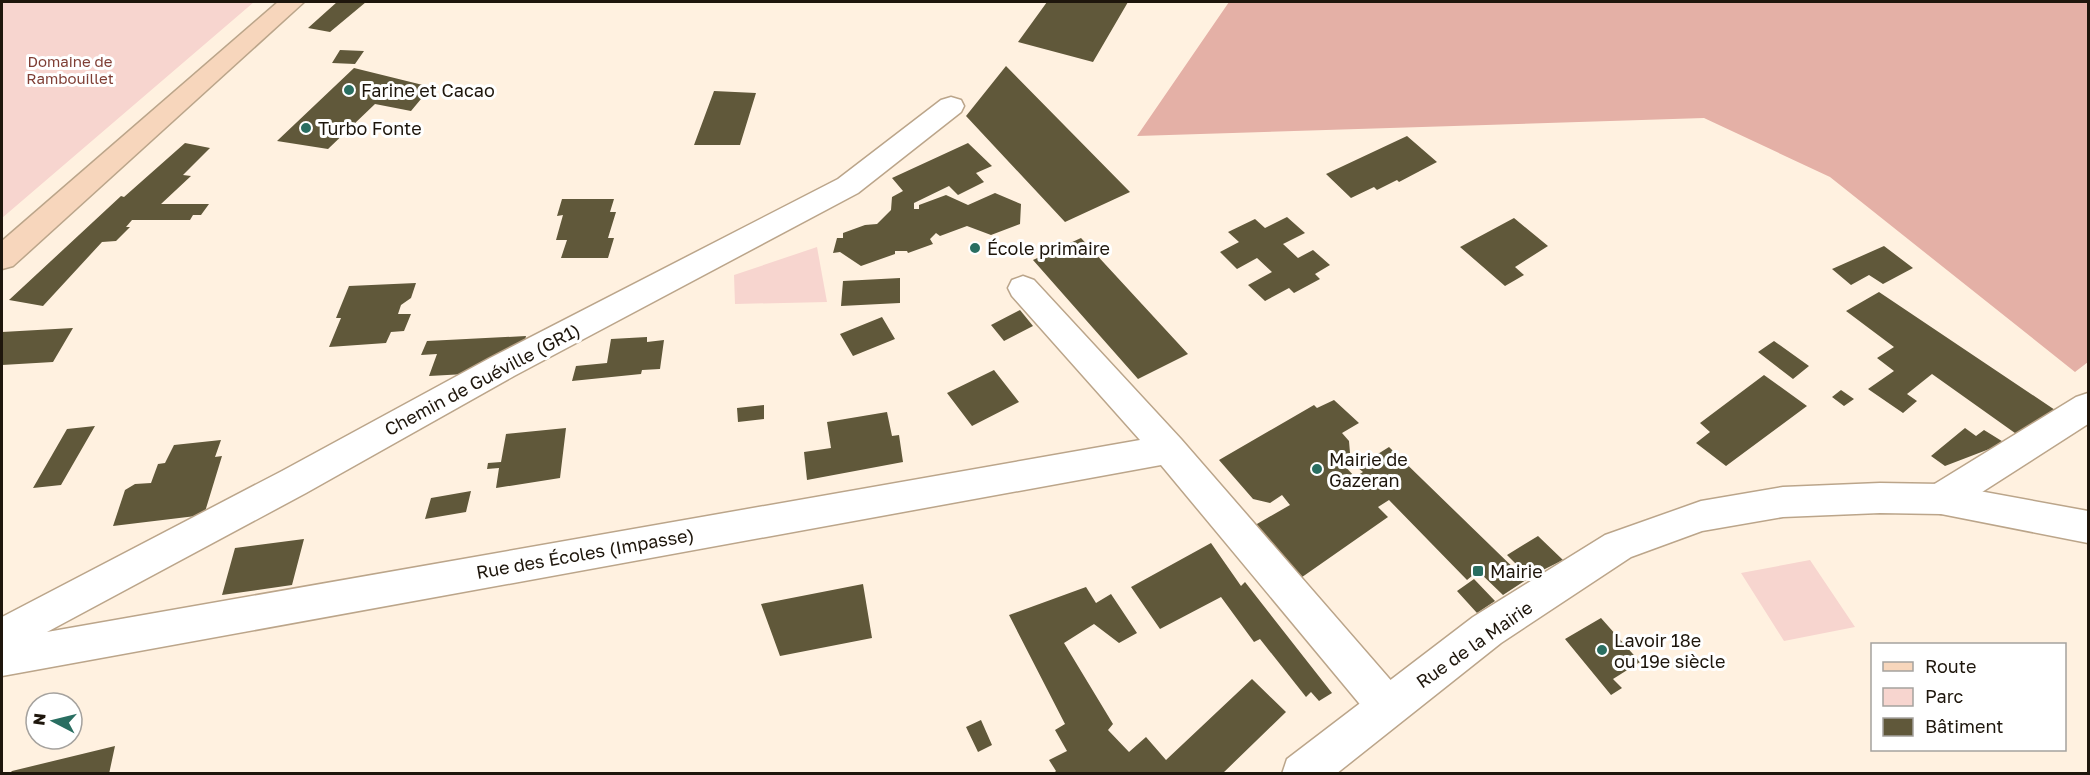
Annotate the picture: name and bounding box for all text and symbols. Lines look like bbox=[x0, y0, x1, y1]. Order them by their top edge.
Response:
park label: Domaine de Rambouillet bbox=[26, 52, 114, 87]
place label: Farine et Cacao bbox=[361, 79, 495, 101]
marker: Farine et Cacao bbox=[342, 83, 356, 97]
place label: Turbo Fonte bbox=[318, 117, 422, 139]
marker: Turbo Fonte bbox=[299, 121, 313, 135]
place label: École primaire bbox=[987, 237, 1110, 259]
marker: École primaire bbox=[968, 241, 982, 255]
street label: Chemin de Guéville (GR1) bbox=[380, 318, 584, 440]
place label: Mairie de Gazeran bbox=[1329, 448, 1408, 491]
marker: Mairie de Gazeran bbox=[1310, 462, 1324, 476]
street label: Rue des Écoles (Impasse) bbox=[474, 523, 696, 583]
place label: Mairie bbox=[1490, 560, 1543, 582]
marker: Mairie bbox=[1471, 564, 1485, 578]
street label: Rue de la Mairie bbox=[1412, 596, 1536, 692]
place label: Lavoir 18e ou 19e siècle bbox=[1614, 629, 1725, 672]
marker: Lavoir 18e ou 19e siècle bbox=[1595, 643, 1609, 657]
legend bbox=[1871, 643, 2066, 751]
text: Route bbox=[1925, 655, 1976, 677]
text: Parc bbox=[1925, 685, 1964, 707]
north arrow bbox=[24, 691, 84, 751]
text: N bbox=[28, 712, 50, 726]
text: Bâtiment bbox=[1925, 715, 2004, 737]

